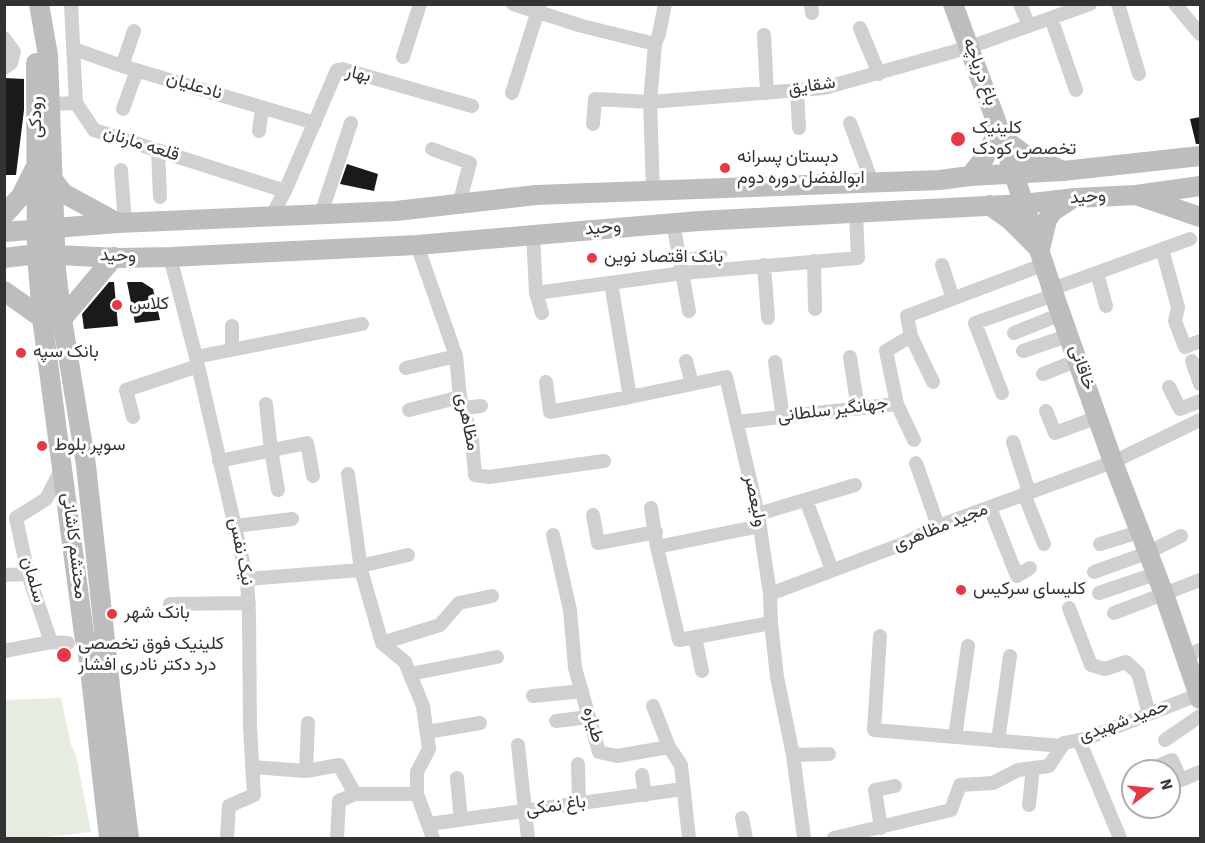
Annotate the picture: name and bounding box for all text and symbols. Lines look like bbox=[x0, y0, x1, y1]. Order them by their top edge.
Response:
street label: باغ دریاچه bbox=[957, 35, 1001, 109]
street label: بهار bbox=[343, 62, 373, 88]
street label: نادعلیان bbox=[164, 68, 224, 106]
street label: شقایق bbox=[787, 73, 837, 101]
street label: رودکی bbox=[26, 96, 48, 138]
place label: کلینیک تخصصی کودک bbox=[972, 118, 1076, 160]
street label: قلعه مارنان bbox=[100, 123, 182, 167]
marker: کلینیک تخصصی کودک bbox=[949, 130, 967, 148]
place label: دبستان پسرانه ابوالفضل دوره دوم bbox=[737, 147, 865, 190]
marker: دبستان پسرانه ابوالفضل دوره دوم bbox=[718, 161, 732, 175]
street label: وحید bbox=[1069, 186, 1107, 210]
street label: وحید bbox=[584, 217, 622, 241]
street label: وحید bbox=[100, 246, 136, 268]
place label: بانک اقتصاد نوین bbox=[604, 247, 723, 269]
marker: بانک اقتصاد نوین bbox=[585, 251, 599, 265]
place label: کلاس bbox=[129, 294, 169, 316]
marker: کلاس bbox=[110, 298, 124, 312]
place label: بانک سپه bbox=[33, 342, 99, 364]
street label: خاقانی bbox=[1063, 342, 1099, 394]
marker: بانک سپه bbox=[14, 346, 28, 360]
street label: مظاهری bbox=[449, 391, 483, 453]
street label: جهانگیر سلطانی bbox=[776, 393, 890, 429]
place label: سوپر بلوط bbox=[54, 435, 125, 457]
marker: سوپر بلوط bbox=[35, 439, 49, 453]
street label: ولیعصر bbox=[738, 473, 770, 529]
street label: محتشم کاشانی bbox=[56, 492, 90, 600]
street label: مجید مظاهری bbox=[891, 499, 991, 557]
street label: نیک نفس bbox=[223, 516, 257, 588]
street label: سلمان bbox=[15, 554, 49, 606]
place label: کلیسای سرکیس bbox=[973, 579, 1086, 601]
marker: کلیسای سرکیس bbox=[954, 583, 968, 597]
place label: بانک شهر bbox=[124, 603, 190, 625]
marker: بانک شهر bbox=[105, 607, 119, 621]
place label: کلینیک فوق تخصصی درد دکتر نادری افشار bbox=[78, 634, 224, 676]
marker: کلینیک فوق تخصصی درد دکتر نادری افشار bbox=[55, 646, 73, 664]
street label: حمید شهیدی bbox=[1076, 696, 1172, 748]
street label: طیاره bbox=[577, 705, 607, 745]
north arrow bbox=[1121, 759, 1181, 819]
text: N bbox=[1154, 776, 1178, 793]
street label: باغ نمکی bbox=[525, 792, 587, 822]

